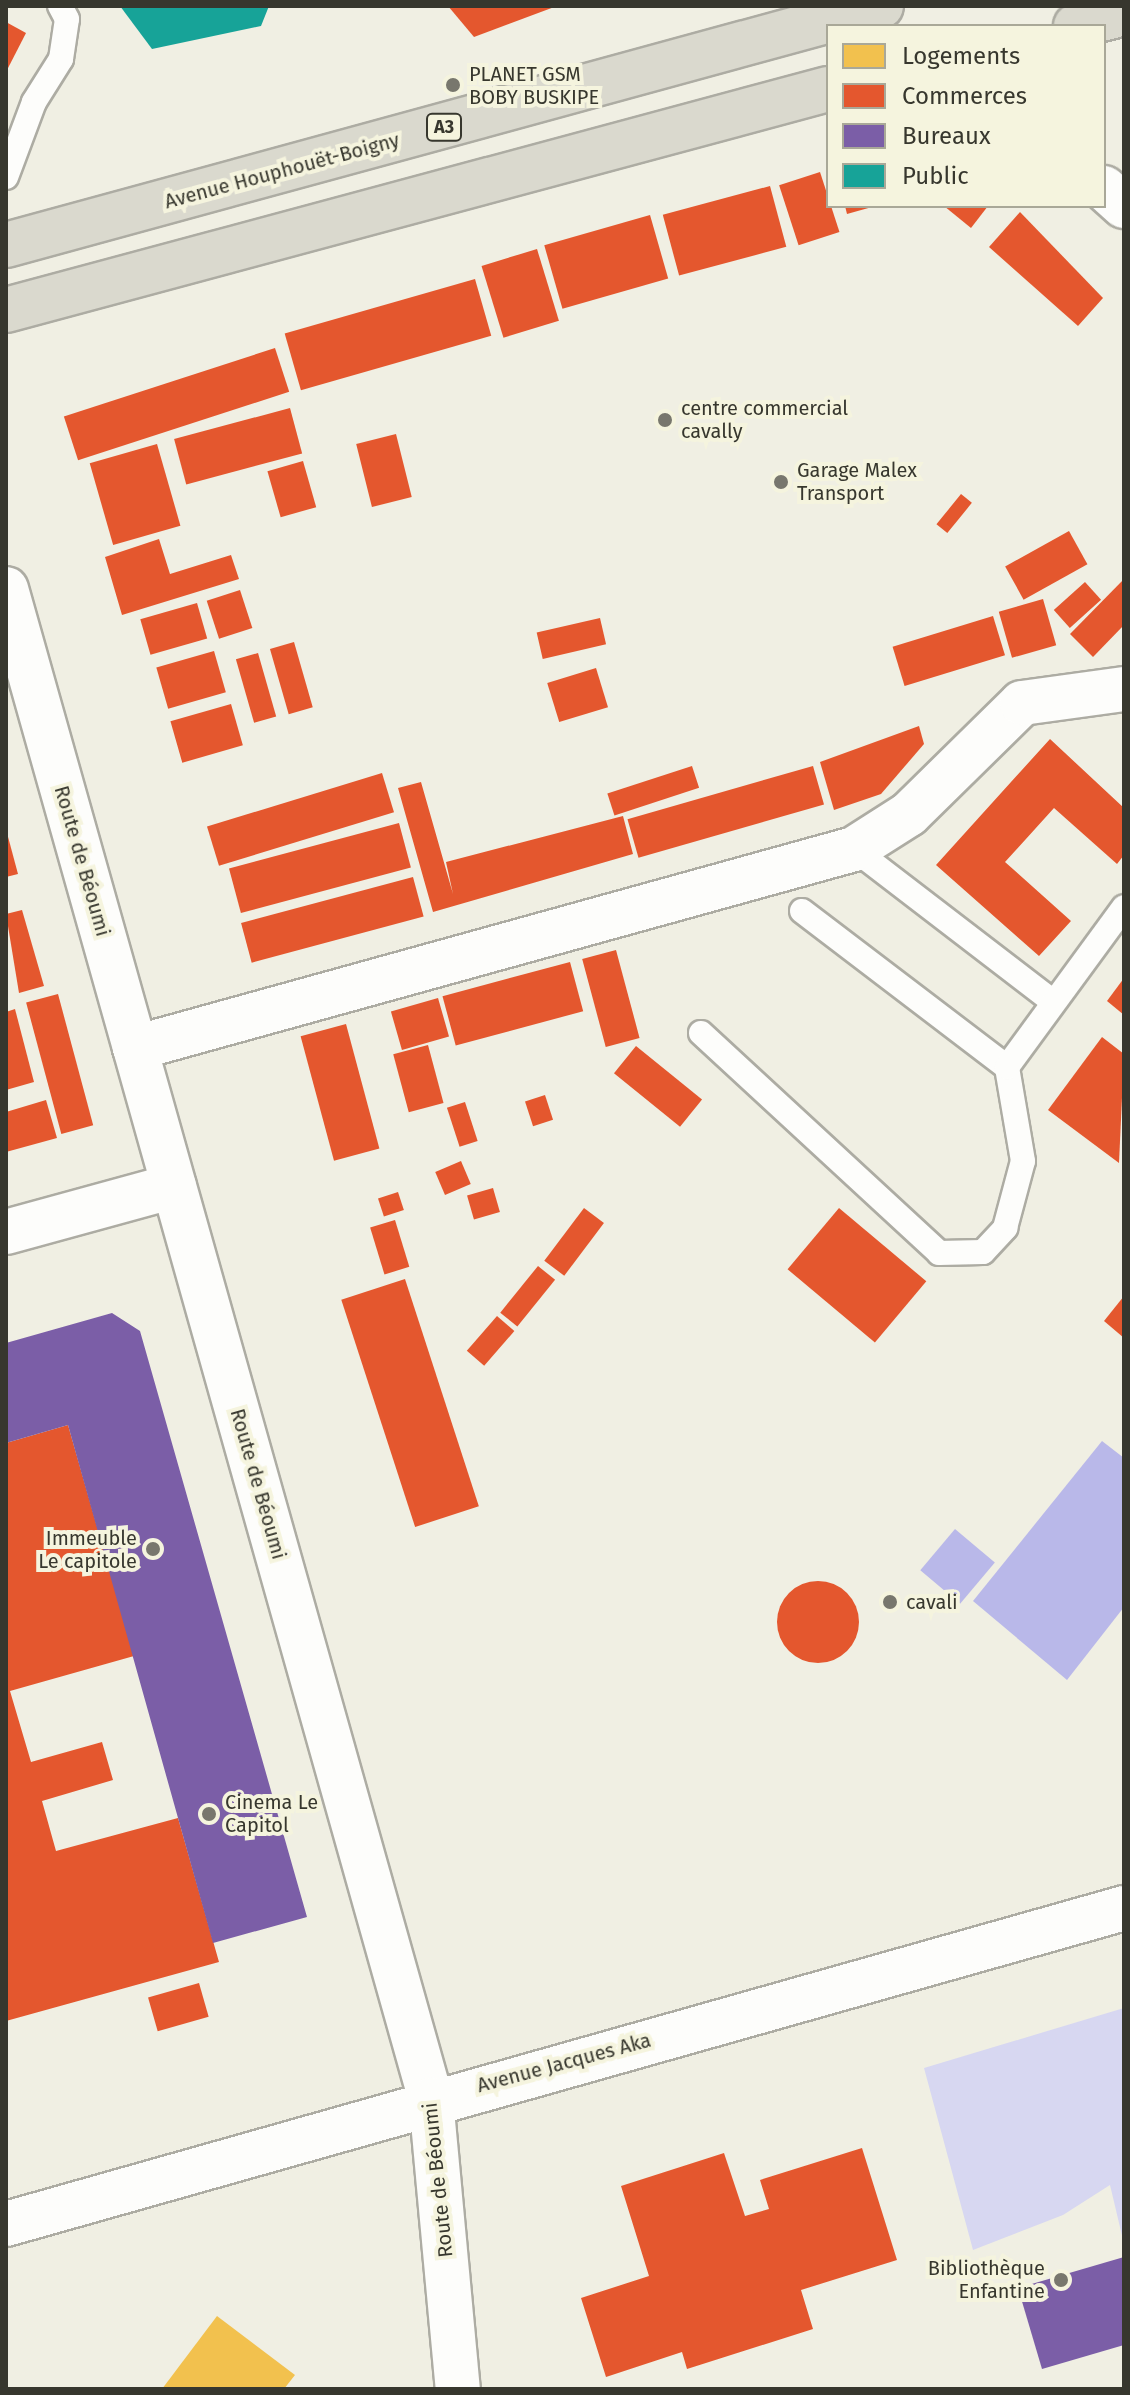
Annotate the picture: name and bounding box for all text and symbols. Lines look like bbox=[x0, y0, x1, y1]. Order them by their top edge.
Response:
legend bbox=[826, 24, 1106, 208]
text: Logements bbox=[902, 42, 1020, 70]
place label: PLANET GSM BOBY BUSKIPE bbox=[469, 62, 599, 109]
marker: PLANET GSM BOBY BUSKIPE bbox=[444, 76, 462, 94]
text: Commerces bbox=[902, 82, 1027, 110]
road number: A3 bbox=[426, 113, 462, 141]
text: Bureaux bbox=[902, 122, 991, 150]
street label: Avenue Houphouët-Boigny bbox=[162, 128, 402, 214]
text: Public bbox=[902, 162, 969, 190]
place label: centre commercial cavally bbox=[681, 396, 848, 443]
marker: centre commercial cavally bbox=[656, 411, 674, 429]
place label: Garage Malex Transport bbox=[797, 458, 917, 505]
marker: Garage Malex Transport bbox=[772, 473, 790, 491]
street label: Route de Béoumi bbox=[49, 783, 115, 939]
street label: Route de Béoumi bbox=[225, 1406, 291, 1562]
place label: Immeuble Le capitole bbox=[38, 1526, 137, 1573]
marker: Immeuble Le capitole bbox=[144, 1540, 162, 1558]
place label: cavali bbox=[906, 1590, 958, 1614]
marker: cavali bbox=[881, 1593, 899, 1611]
place label: Cinema Le Capitol bbox=[225, 1790, 318, 1837]
marker: Cinema Le Capitol bbox=[200, 1805, 218, 1823]
street label: Avenue Jacques Aka bbox=[474, 2028, 654, 2098]
street label: Route de Béoumi bbox=[418, 2101, 458, 2259]
place label: Bibliothèque Enfantine bbox=[928, 2256, 1045, 2303]
marker: Bibliothèque Enfantine bbox=[1052, 2271, 1070, 2289]

